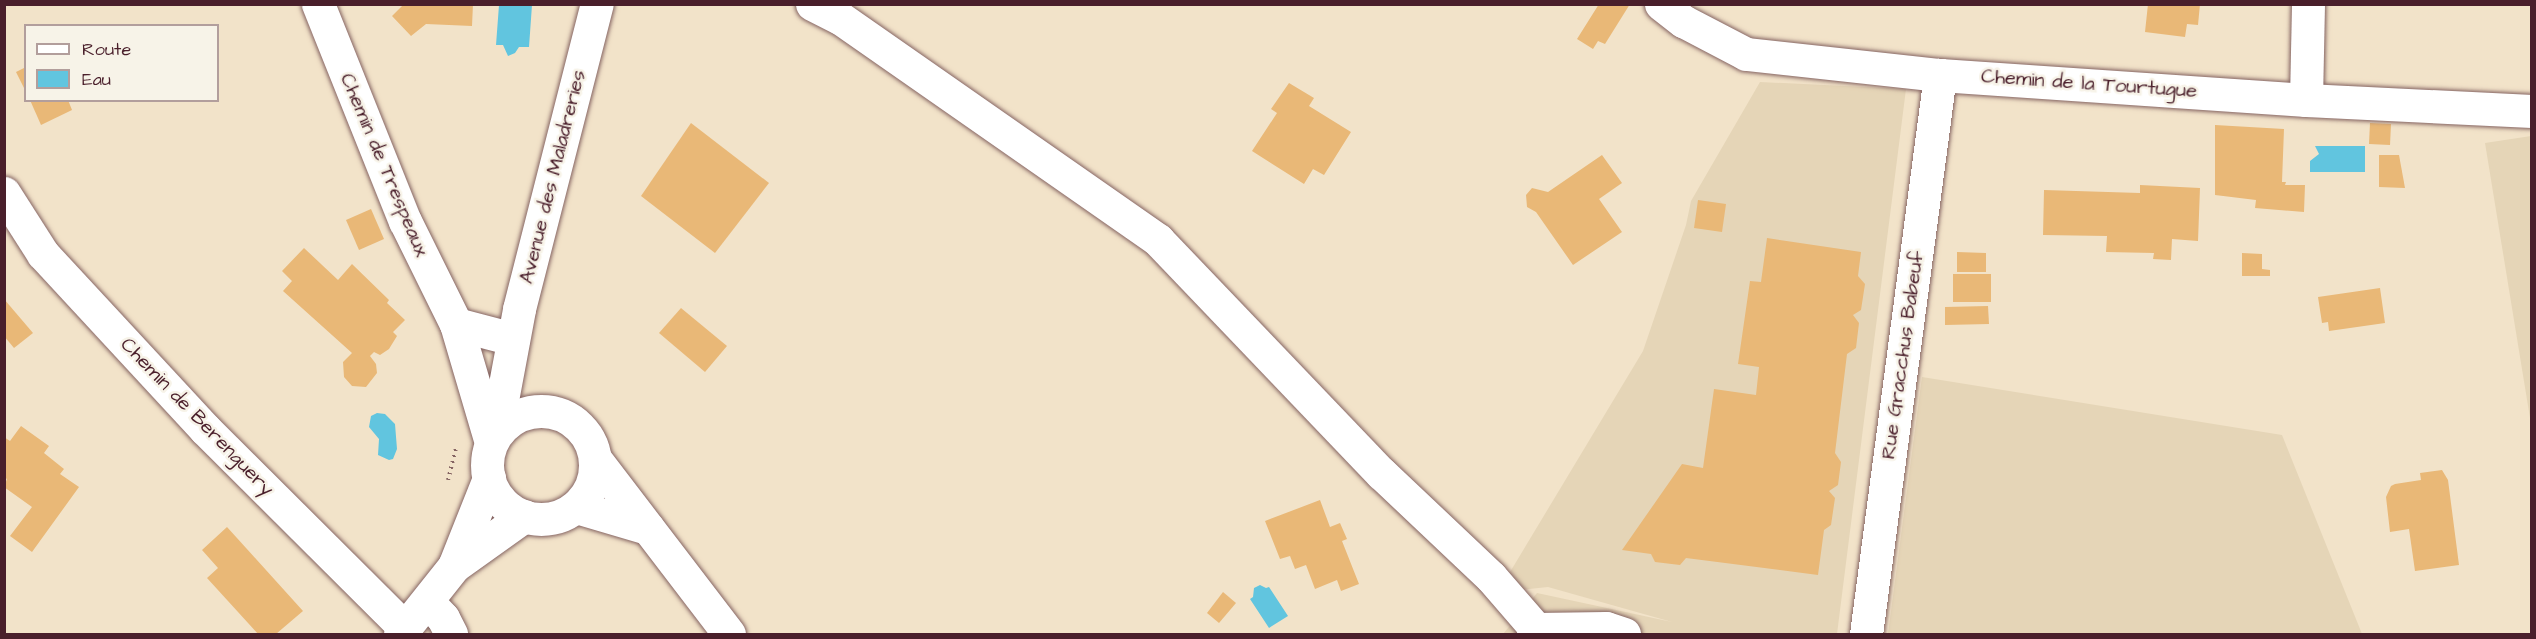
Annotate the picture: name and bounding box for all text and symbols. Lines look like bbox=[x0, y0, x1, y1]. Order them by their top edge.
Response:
legend bbox=[24, 24, 219, 102]
text: Route bbox=[82, 37, 131, 62]
street label: Chemin de la Tourtugue bbox=[1980, 64, 2198, 104]
text: Eau bbox=[82, 67, 111, 92]
street label: Avenue des Maladreries bbox=[515, 68, 591, 286]
street label: Chemin de Trespeaux bbox=[335, 70, 433, 260]
street label: Rue Gracchus Babeuf bbox=[1876, 249, 1930, 461]
street label: Chemin de Berenguery bbox=[115, 333, 279, 501]

